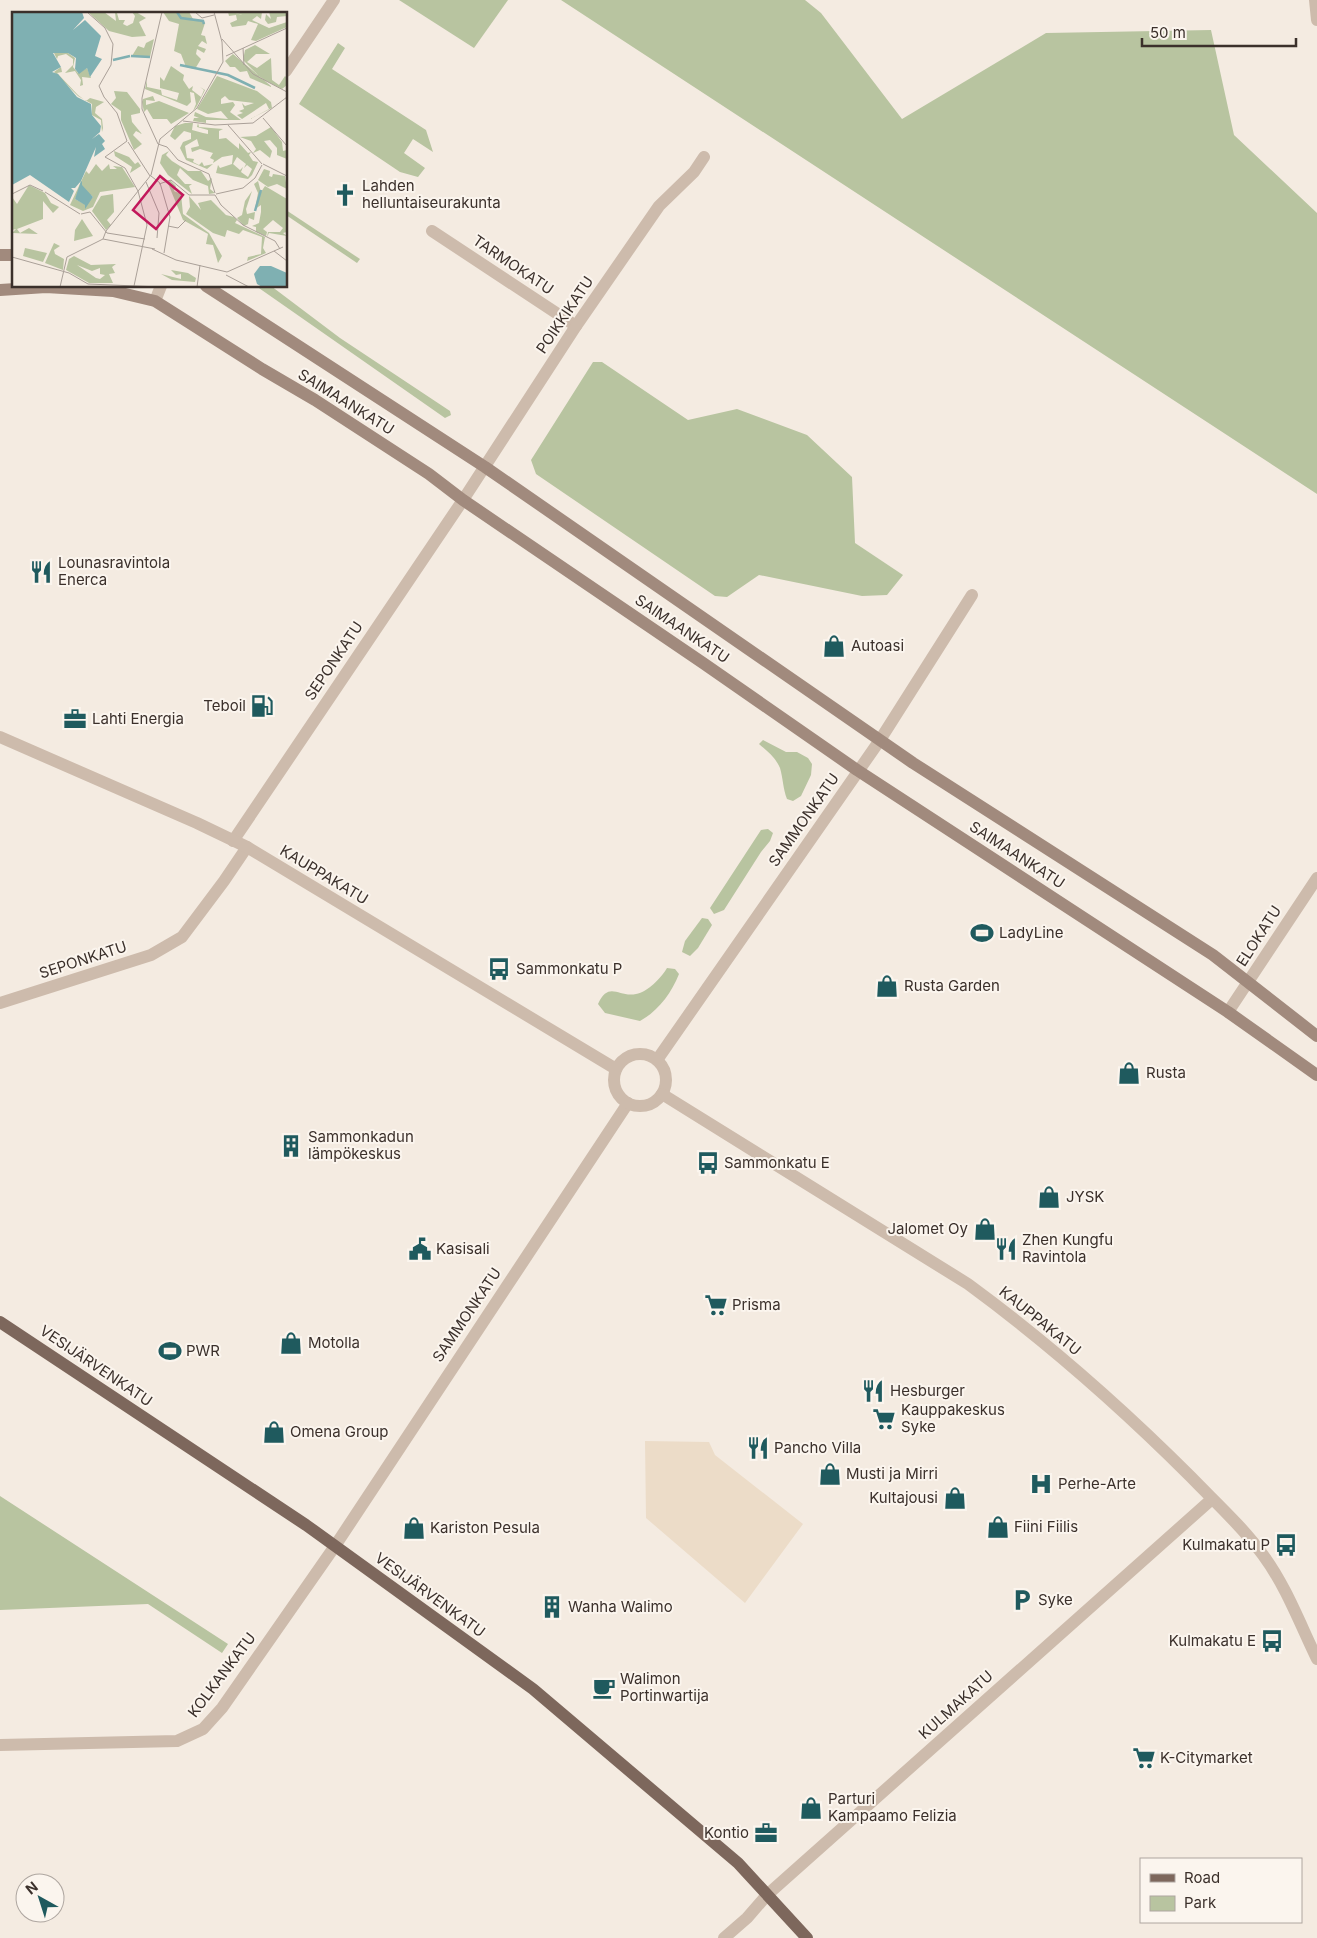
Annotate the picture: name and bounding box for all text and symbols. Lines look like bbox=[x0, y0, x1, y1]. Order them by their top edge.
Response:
inset map bbox=[12, 12, 288, 288]
scale bar bbox=[1142, 15, 1296, 47]
text: 50 m bbox=[1150, 23, 1186, 42]
place label: Lahden helluntaiseurakunta bbox=[362, 176, 501, 212]
church icon: Lahden helluntaiseurakunta bbox=[332, 182, 358, 208]
street label: TARMOKATU bbox=[469, 231, 557, 299]
street label: POIKKIKATU bbox=[532, 272, 597, 357]
street label: SAIMAANKATU bbox=[295, 364, 398, 439]
place label: Lounasravintola Enerca bbox=[58, 553, 170, 589]
restaurant icon: Lounasravintola Enerca bbox=[28, 559, 54, 585]
street label: SAIMAANKATU bbox=[631, 590, 733, 667]
street label: SEPONKATU bbox=[300, 618, 367, 704]
shop icon: Autoasi bbox=[821, 633, 847, 659]
place label: Autoasi bbox=[851, 636, 904, 655]
fuel station icon: Teboil bbox=[249, 693, 275, 719]
place label: Teboil bbox=[203, 696, 246, 715]
office icon: Lahti Energia bbox=[62, 706, 88, 732]
place label: Lahti Energia bbox=[92, 709, 184, 728]
street label: SAMMONKATU bbox=[764, 769, 843, 870]
street label: SAIMAANKATU bbox=[966, 817, 1068, 892]
street label: KAUPPAKATU bbox=[277, 841, 372, 908]
street label: ELOKATU bbox=[1232, 902, 1285, 970]
sports icon: LadyLine bbox=[969, 920, 995, 946]
place label: LadyLine bbox=[999, 923, 1063, 942]
street label: SEPONKATU bbox=[37, 936, 129, 983]
bus stop icon: Sammonkatu P bbox=[486, 956, 512, 982]
place label: Sammonkatu P bbox=[516, 959, 622, 978]
shop icon: Rusta Garden bbox=[874, 973, 900, 999]
place label: Rusta Garden bbox=[904, 976, 1000, 995]
shop icon: Rusta bbox=[1116, 1060, 1142, 1086]
place label: Rusta bbox=[1146, 1063, 1186, 1082]
place label: Sammonkadun lämpökeskus bbox=[308, 1127, 414, 1163]
building icon: Sammonkadun lämpökeskus bbox=[278, 1133, 304, 1159]
bus stop icon: Sammonkatu E bbox=[695, 1150, 721, 1176]
place label: Sammonkatu E bbox=[724, 1153, 830, 1172]
shop icon: JYSK bbox=[1036, 1184, 1062, 1210]
place label: JYSK bbox=[1066, 1187, 1104, 1206]
shop icon: Jalomet Oy bbox=[972, 1216, 998, 1242]
place label: Jalomet Oy bbox=[887, 1219, 969, 1238]
place label: Zhen Kungfu Ravintola bbox=[1022, 1230, 1113, 1266]
public building icon: Kasisali bbox=[407, 1236, 433, 1262]
restaurant icon: Zhen Kungfu Ravintola bbox=[993, 1236, 1019, 1262]
place label: Kasisali bbox=[436, 1239, 490, 1258]
street label: SAMMONKATU bbox=[428, 1264, 505, 1366]
street label: KAUPPAKATU bbox=[996, 1282, 1085, 1359]
supermarket icon: Prisma bbox=[703, 1292, 729, 1318]
place label: Prisma bbox=[732, 1295, 781, 1314]
street label: VESIJÄRVENKATU bbox=[36, 1321, 156, 1410]
shop icon: Motolla bbox=[278, 1330, 304, 1356]
place label: Motolla bbox=[308, 1333, 360, 1352]
sports icon: PWR bbox=[157, 1338, 183, 1364]
place label: PWR bbox=[186, 1341, 220, 1360]
restaurant icon: Hesburger bbox=[860, 1378, 886, 1404]
place label: Hesburger bbox=[890, 1381, 965, 1400]
place label: Kauppakeskus Syke bbox=[901, 1400, 1005, 1436]
supermarket icon: Kauppakeskus Syke bbox=[871, 1406, 897, 1432]
shop icon: Omena Group bbox=[261, 1419, 287, 1445]
place label: Omena Group bbox=[290, 1422, 389, 1441]
restaurant icon: Pancho Villa bbox=[745, 1435, 771, 1461]
place label: Pancho Villa bbox=[774, 1438, 861, 1457]
shop icon: Musti ja Mirri bbox=[817, 1461, 843, 1487]
place label: Musti ja Mirri bbox=[846, 1464, 938, 1483]
hospital icon: Perhe-Arte bbox=[1028, 1471, 1054, 1497]
place label: Perhe-Arte bbox=[1058, 1474, 1136, 1493]
shop icon: Kultajousi bbox=[942, 1485, 968, 1511]
place label: Kultajousi bbox=[869, 1488, 938, 1507]
shop icon: Fiini Fiilis bbox=[985, 1514, 1011, 1540]
shop icon: Kariston Pesula bbox=[401, 1515, 427, 1541]
place label: Fiini Fiilis bbox=[1014, 1517, 1078, 1536]
place label: Kariston Pesula bbox=[430, 1518, 540, 1537]
bus stop icon: Kulmakatu P bbox=[1273, 1532, 1299, 1558]
place label: Kulmakatu P bbox=[1182, 1535, 1270, 1554]
street label: VESIJÄRVENKATU bbox=[371, 1548, 489, 1641]
parking icon: Syke bbox=[1009, 1587, 1035, 1613]
place label: Syke bbox=[1038, 1590, 1073, 1609]
building icon: Wanha Walimo bbox=[539, 1594, 565, 1620]
place label: Wanha Walimo bbox=[568, 1597, 673, 1616]
bus stop icon: Kulmakatu E bbox=[1259, 1628, 1285, 1654]
street label: KOLKANKATU bbox=[184, 1629, 260, 1721]
place label: Kulmakatu E bbox=[1169, 1631, 1256, 1650]
street label: KULMAKATU bbox=[915, 1666, 997, 1743]
place label: Walimon Portinwartija bbox=[620, 1669, 709, 1705]
cafe icon: Walimon Portinwartija bbox=[591, 1675, 617, 1701]
supermarket icon: K-Citymarket bbox=[1131, 1745, 1157, 1771]
place label: K-Citymarket bbox=[1160, 1748, 1253, 1767]
place label: Parturi Kampaamo Felizia bbox=[828, 1789, 957, 1825]
shop icon: Parturi Kampaamo Felizia bbox=[798, 1795, 824, 1821]
office icon: Kontio bbox=[753, 1820, 779, 1846]
place label: Kontio bbox=[704, 1823, 749, 1842]
legend bbox=[1140, 1858, 1302, 1923]
text: Road bbox=[1184, 1868, 1220, 1887]
north arrow bbox=[15, 1873, 65, 1923]
text: N bbox=[22, 1878, 41, 1897]
text: Park bbox=[1184, 1893, 1217, 1912]

